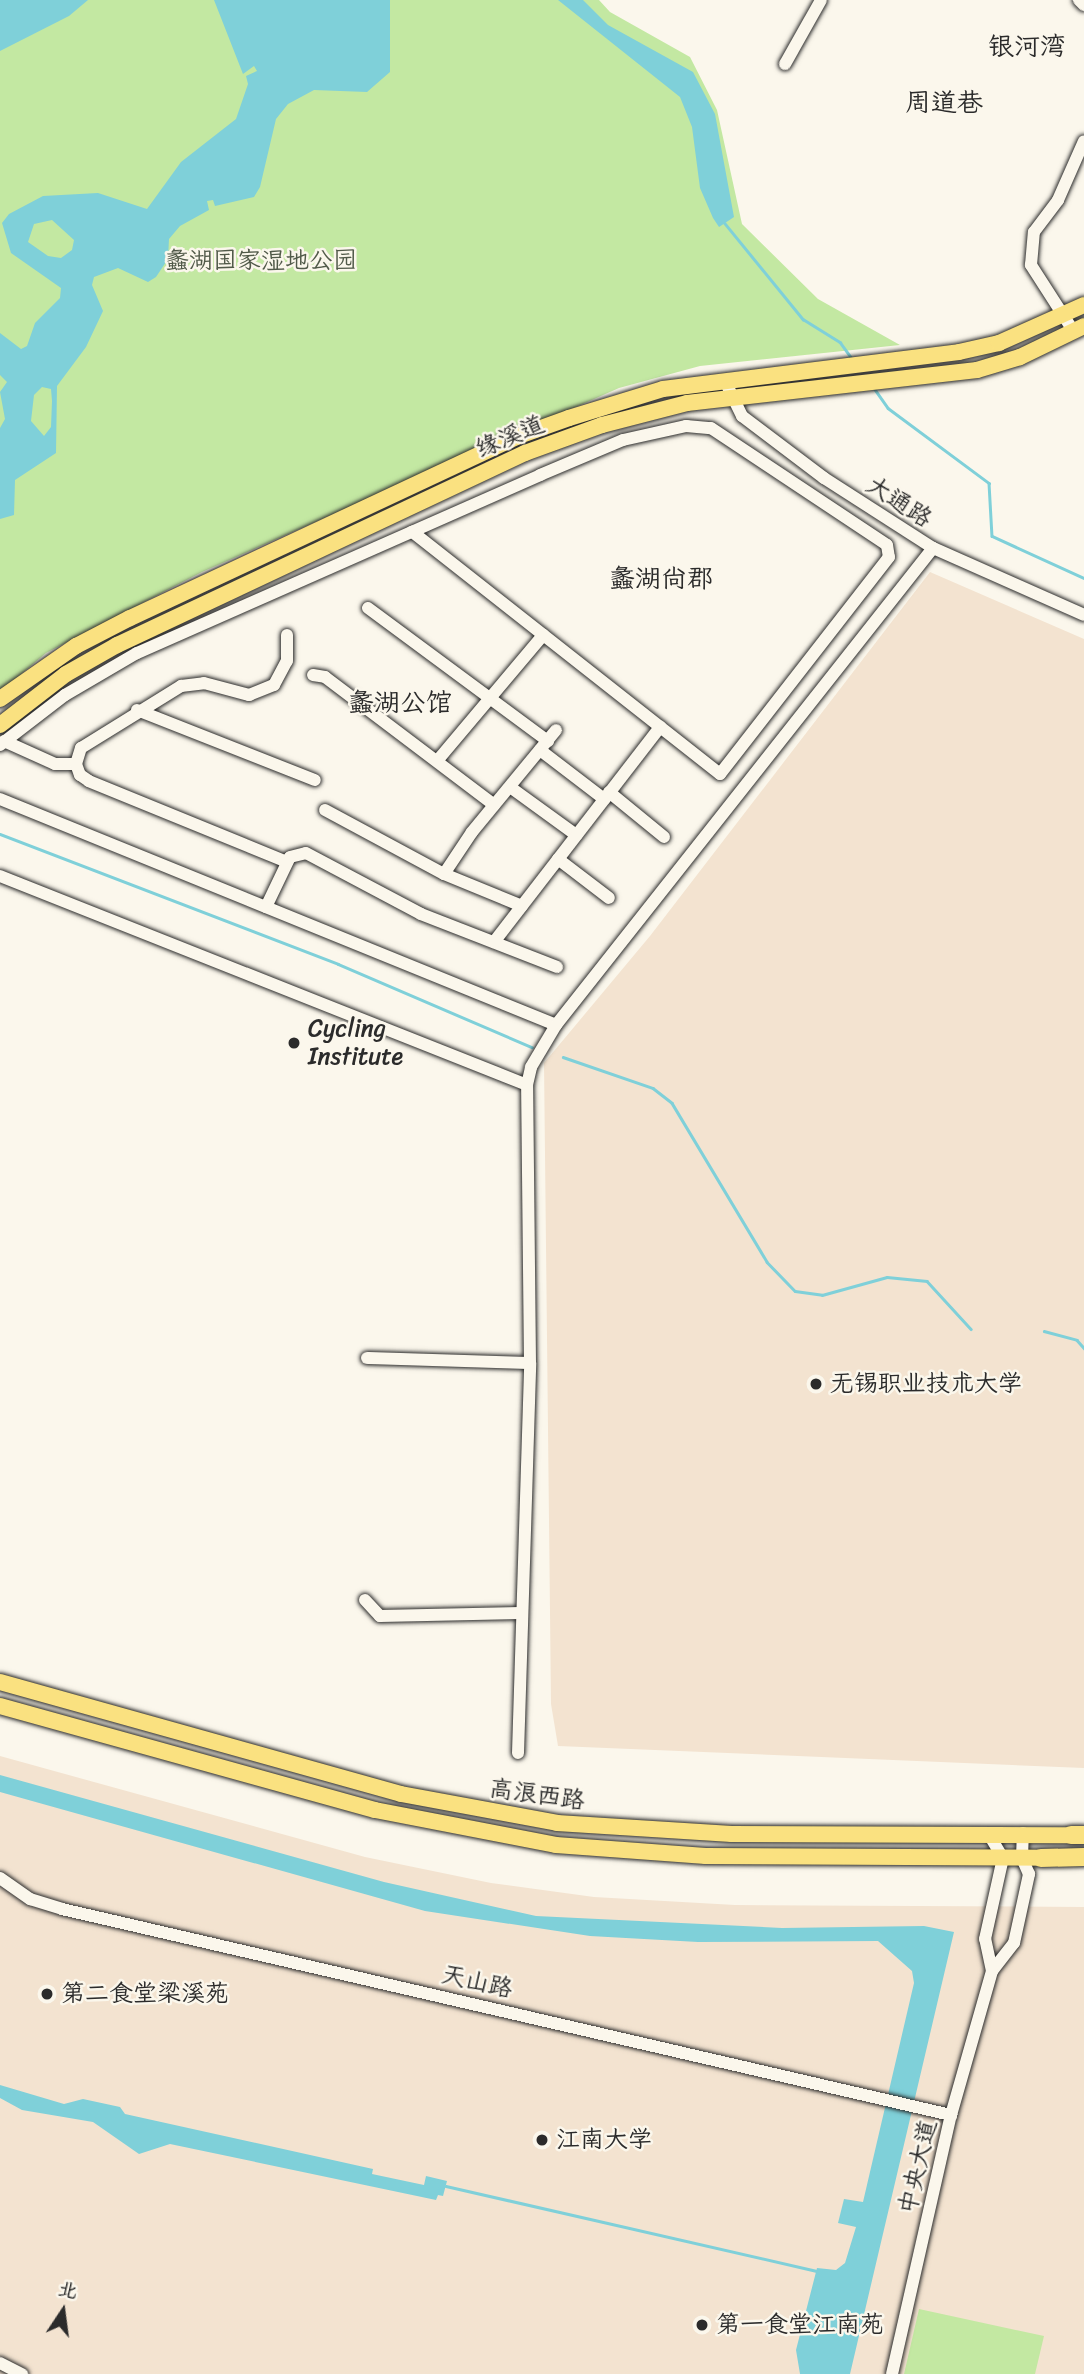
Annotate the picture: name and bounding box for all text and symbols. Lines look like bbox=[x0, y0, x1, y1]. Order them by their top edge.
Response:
district label: 银河湾 bbox=[988, 31, 1066, 63]
district label: 周道巷 bbox=[905, 87, 983, 119]
park label: 蠡湖国家湿地公园 bbox=[165, 247, 357, 275]
street label: 缘溪道 bbox=[471, 410, 549, 464]
street label: 大通路 bbox=[861, 470, 937, 534]
district label: 蠡湖尚郡 bbox=[609, 563, 713, 595]
district label: 蠡湖公馆 bbox=[348, 687, 452, 719]
place label: Cycling Institute bbox=[308, 1015, 403, 1071]
marker: Cycling Institute bbox=[286, 1035, 302, 1051]
place label: 无锡职业技术大学 bbox=[830, 1370, 1022, 1398]
marker: 无锡职业技术大学 bbox=[808, 1376, 824, 1392]
street label: 高浪西路 bbox=[487, 1774, 587, 1816]
street label: 天山路 bbox=[439, 1960, 515, 2004]
place label: 第二食堂梁溪苑 bbox=[61, 1980, 229, 2008]
marker: 第二食堂梁溪苑 bbox=[39, 1986, 55, 2002]
street label: 中央大道 bbox=[893, 2117, 943, 2217]
place label: 江南大学 bbox=[556, 2126, 652, 2154]
marker: 江南大学 bbox=[534, 2132, 550, 2148]
text: 北 bbox=[55, 2272, 81, 2308]
north arrow bbox=[28, 2276, 98, 2346]
place label: 第一食堂江南苑 bbox=[716, 2311, 884, 2339]
marker: 第一食堂江南苑 bbox=[694, 2317, 710, 2333]

